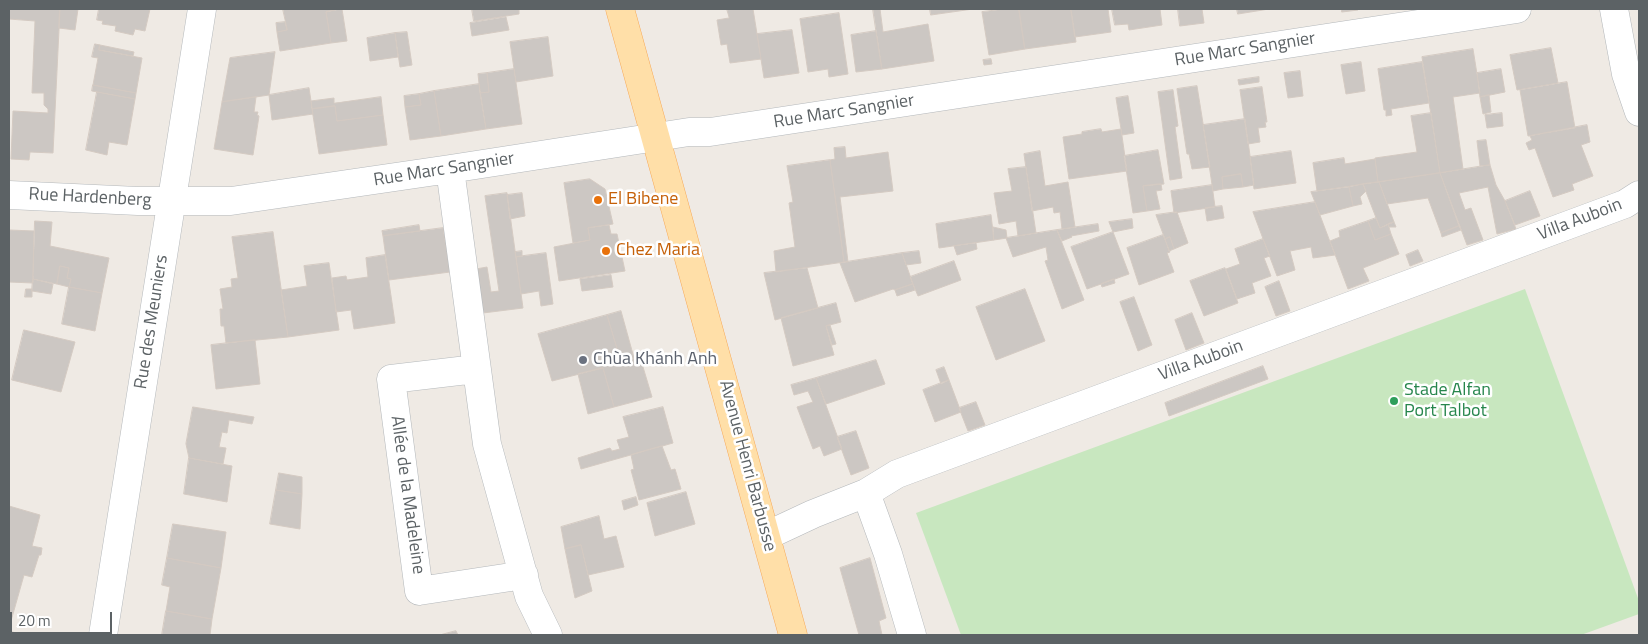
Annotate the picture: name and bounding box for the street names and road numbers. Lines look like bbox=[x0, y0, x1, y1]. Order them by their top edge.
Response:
street label: Rue Marc Sangnier bbox=[1173, 28, 1317, 72]
street label: Rue Marc Sangnier bbox=[772, 90, 916, 134]
street label: Rue Marc Sangnier bbox=[372, 148, 516, 192]
street label: Rue Hardenberg bbox=[28, 184, 152, 212]
street label: Villa Auboin bbox=[1535, 194, 1625, 246]
street label: Rue des Meuniers bbox=[131, 253, 173, 391]
street label: Villa Auboin bbox=[1156, 336, 1246, 386]
street label: Avenue Henri Barbusse bbox=[714, 378, 780, 554]
street label: Allée de la Madeleine bbox=[385, 414, 429, 576]

